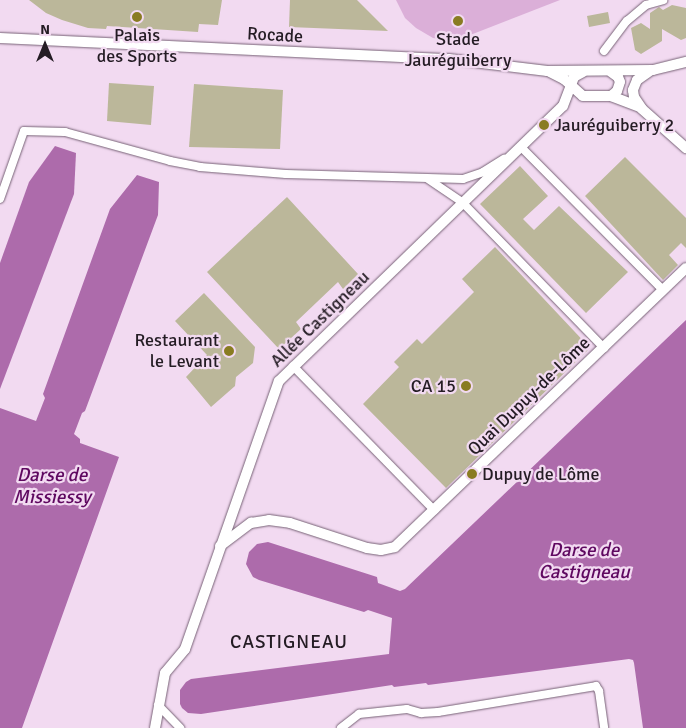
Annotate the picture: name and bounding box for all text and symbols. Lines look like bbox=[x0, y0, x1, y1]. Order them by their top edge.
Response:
marker: Palais des Sports bbox=[131, 11, 143, 23]
marker: Stade Jauréguiberry bbox=[452, 15, 464, 27]
north arrow bbox=[20, 20, 70, 70]
text: N bbox=[40, 21, 50, 38]
street label: Rocade bbox=[246, 23, 304, 47]
place label: Palais des Sports bbox=[97, 25, 177, 68]
place label: Stade Jauréguiberry bbox=[405, 29, 511, 72]
place label: Jauréguiberry 2 bbox=[554, 114, 674, 136]
marker: Jauréguiberry 2 bbox=[538, 119, 550, 131]
street label: Allée Castigneau bbox=[266, 266, 374, 372]
place label: Restaurant le Levant bbox=[135, 330, 219, 372]
street label: Quai Dupuy-de-Lôme bbox=[463, 332, 595, 460]
marker: Restaurant le Levant bbox=[223, 345, 235, 357]
place label: CA 15 bbox=[411, 375, 456, 397]
marker: CA 15 bbox=[460, 380, 472, 392]
place label: Dupuy de Lôme bbox=[482, 463, 599, 485]
water label: Darse de Missiessy bbox=[13, 465, 91, 509]
marker: Dupuy de Lôme bbox=[466, 468, 478, 480]
water label: Darse de Castigneau bbox=[538, 540, 630, 584]
district label: CASTIGNEAU bbox=[229, 632, 349, 654]

